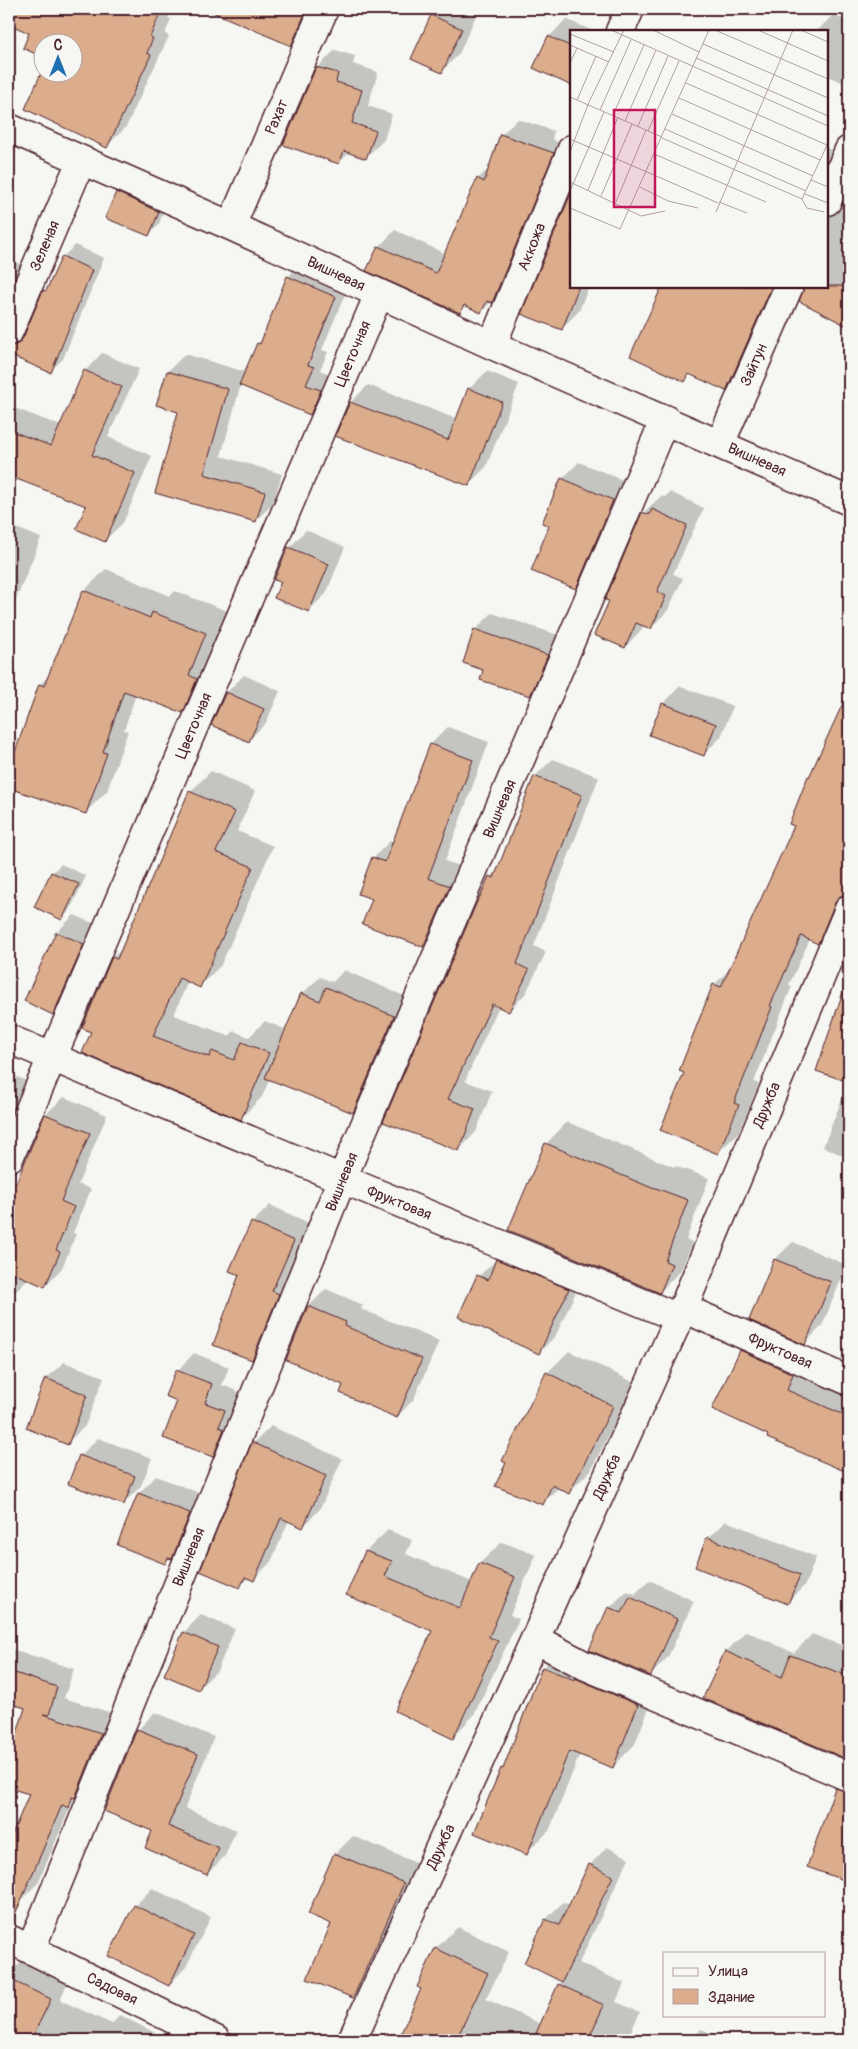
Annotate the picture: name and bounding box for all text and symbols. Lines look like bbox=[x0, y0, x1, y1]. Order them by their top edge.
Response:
inset map bbox=[570, 30, 828, 288]
north arrow bbox=[32, 32, 82, 82]
text: С bbox=[54, 37, 63, 54]
street label: Рахат bbox=[261, 96, 293, 137]
street label: Зеленая bbox=[26, 218, 64, 274]
street label: Аккожа bbox=[514, 220, 550, 274]
street label: Вишневая bbox=[304, 252, 368, 296]
street label: Цветочная bbox=[331, 318, 375, 390]
street label: Зайтун bbox=[736, 341, 772, 389]
street label: Вишневая bbox=[725, 439, 789, 481]
street label: Цветочная bbox=[172, 690, 216, 762]
street label: Вишневая bbox=[479, 777, 521, 841]
street label: Дружба bbox=[749, 1079, 785, 1132]
street label: Вишневая bbox=[322, 1150, 362, 1214]
street label: Фруктовая bbox=[364, 1181, 434, 1225]
street label: Фруктовая bbox=[745, 1328, 815, 1374]
street label: Дружба bbox=[588, 1451, 625, 1504]
street label: Вишневая bbox=[169, 1525, 209, 1589]
street label: Дружба bbox=[422, 1821, 460, 1874]
legend bbox=[663, 1952, 826, 2016]
text: Улица bbox=[708, 1962, 748, 1981]
street label: Садовая bbox=[83, 1968, 141, 2010]
text: Здание bbox=[708, 1988, 755, 2007]

